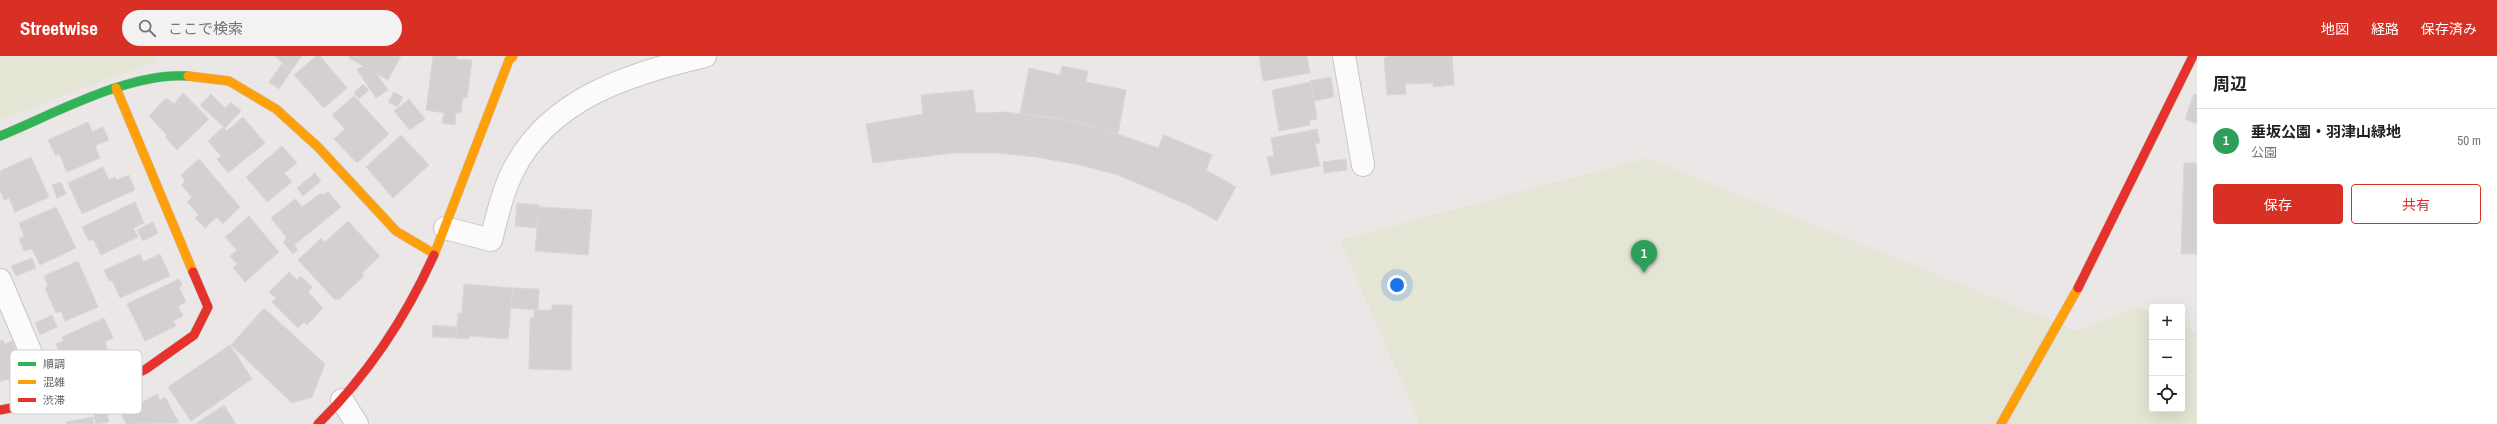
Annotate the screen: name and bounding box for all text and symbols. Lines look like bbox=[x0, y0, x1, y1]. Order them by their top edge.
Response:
search box bbox=[122, 10, 402, 46]
text: Streetwise bbox=[20, 15, 98, 41]
icon: search bbox=[136, 17, 158, 39]
text: ここで検索 bbox=[168, 18, 243, 39]
text: 地図 bbox=[2321, 20, 2349, 38]
text: 経路 bbox=[2371, 20, 2399, 38]
text: 保存済み bbox=[2421, 20, 2477, 38]
text: 周辺 bbox=[2213, 72, 2247, 95]
text: 垂坂公園・羽津山緑地 bbox=[2251, 121, 2401, 142]
text: 1 bbox=[2223, 132, 2229, 149]
text: 50 m bbox=[2457, 132, 2481, 149]
text: 公園 bbox=[2251, 144, 2277, 161]
button: 保存 bbox=[2213, 184, 2343, 224]
button: 共有 bbox=[2351, 184, 2481, 224]
pin: 1 bbox=[1631, 240, 1657, 273]
your location bbox=[1387, 275, 1407, 295]
map controls bbox=[2149, 304, 2185, 412]
button: + bbox=[2149, 304, 2185, 340]
button: − bbox=[2149, 340, 2185, 376]
legend bbox=[10, 350, 142, 414]
text: 順調 bbox=[43, 357, 65, 371]
text: 混雑 bbox=[43, 375, 65, 389]
button: locate bbox=[2149, 376, 2185, 412]
text: 渋滞 bbox=[43, 393, 65, 407]

